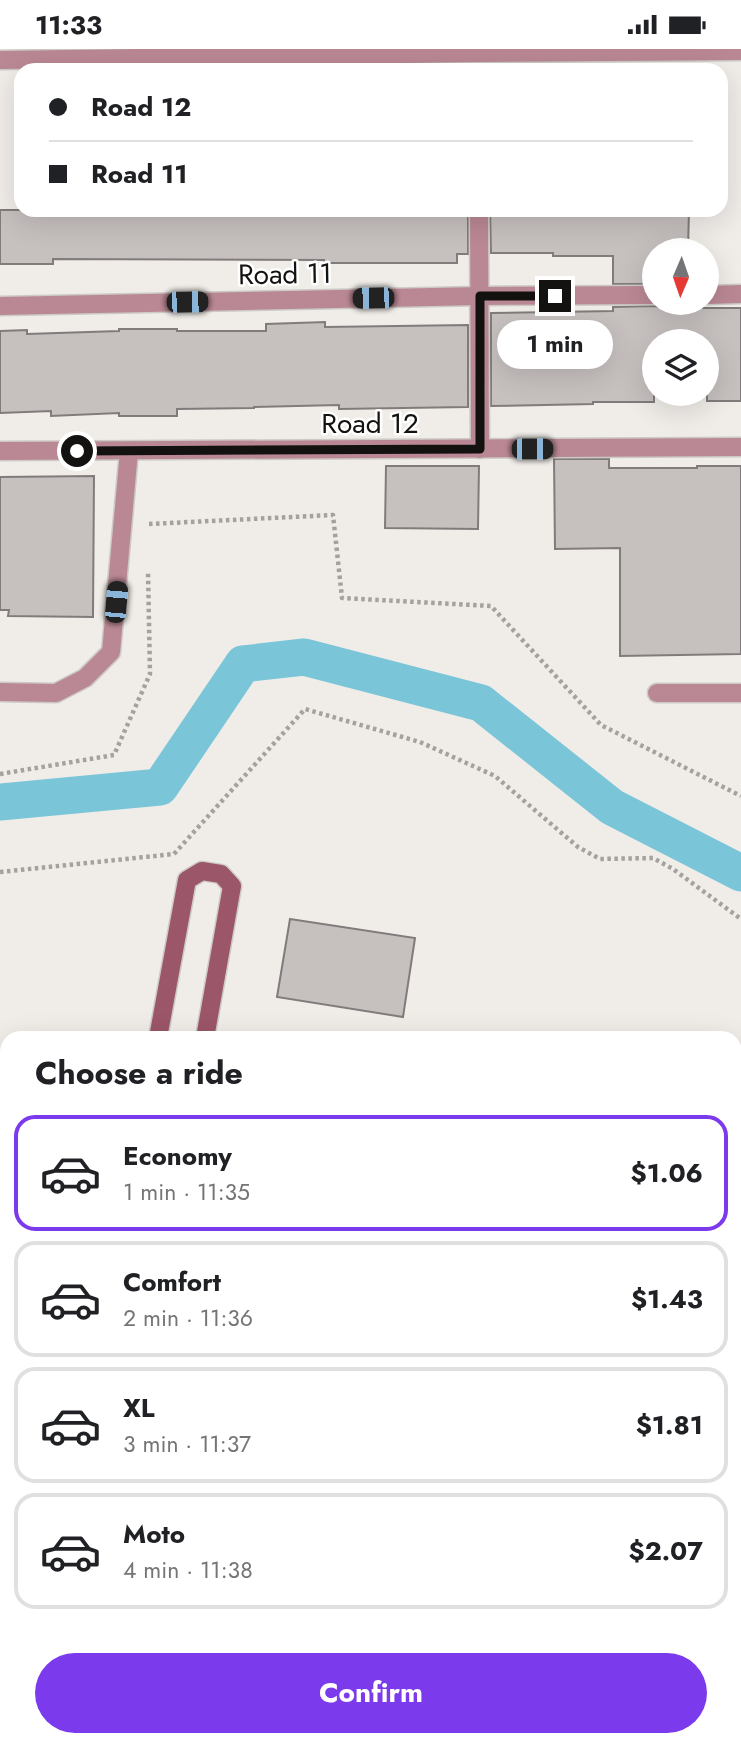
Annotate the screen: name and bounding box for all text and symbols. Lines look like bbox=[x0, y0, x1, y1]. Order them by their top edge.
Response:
text: 11:33 bbox=[35, 6, 102, 44]
text: Road 12 bbox=[91, 88, 191, 126]
text: Road 11 bbox=[91, 155, 188, 193]
north arrow bbox=[642, 238, 719, 315]
map controls bbox=[642, 238, 719, 406]
street label: Road 11 bbox=[238, 253, 332, 295]
route end bbox=[539, 280, 571, 312]
car bbox=[352, 287, 395, 309]
car bbox=[166, 291, 209, 313]
callout: 1 min bbox=[497, 321, 613, 369]
text: 1 min bbox=[526, 327, 584, 361]
button: layers bbox=[642, 329, 719, 406]
street label: Road 12 bbox=[321, 403, 419, 444]
route start bbox=[61, 435, 93, 467]
car bbox=[512, 439, 554, 460]
car bbox=[104, 580, 129, 624]
text: Choose a ride bbox=[35, 1050, 243, 1096]
text: Economy bbox=[123, 1137, 232, 1175]
icon: car bbox=[39, 1142, 102, 1205]
text: $1.06 bbox=[631, 1154, 703, 1192]
text: 1 min · 11:35 bbox=[123, 1175, 250, 1209]
text: Comfort bbox=[123, 1263, 221, 1301]
icon: car bbox=[39, 1268, 102, 1331]
text: $1.43 bbox=[631, 1280, 703, 1318]
text: 2 min · 11:36 bbox=[123, 1301, 253, 1335]
text: XL bbox=[123, 1389, 155, 1427]
icon: car bbox=[39, 1394, 102, 1457]
text: $1.81 bbox=[636, 1406, 703, 1444]
text: 3 min · 11:37 bbox=[123, 1427, 251, 1461]
text: Moto bbox=[123, 1515, 185, 1553]
icon: car bbox=[39, 1520, 102, 1583]
text: $2.07 bbox=[629, 1532, 703, 1570]
text: 4 min · 11:38 bbox=[123, 1553, 253, 1587]
button: Confirm bbox=[35, 1653, 707, 1733]

